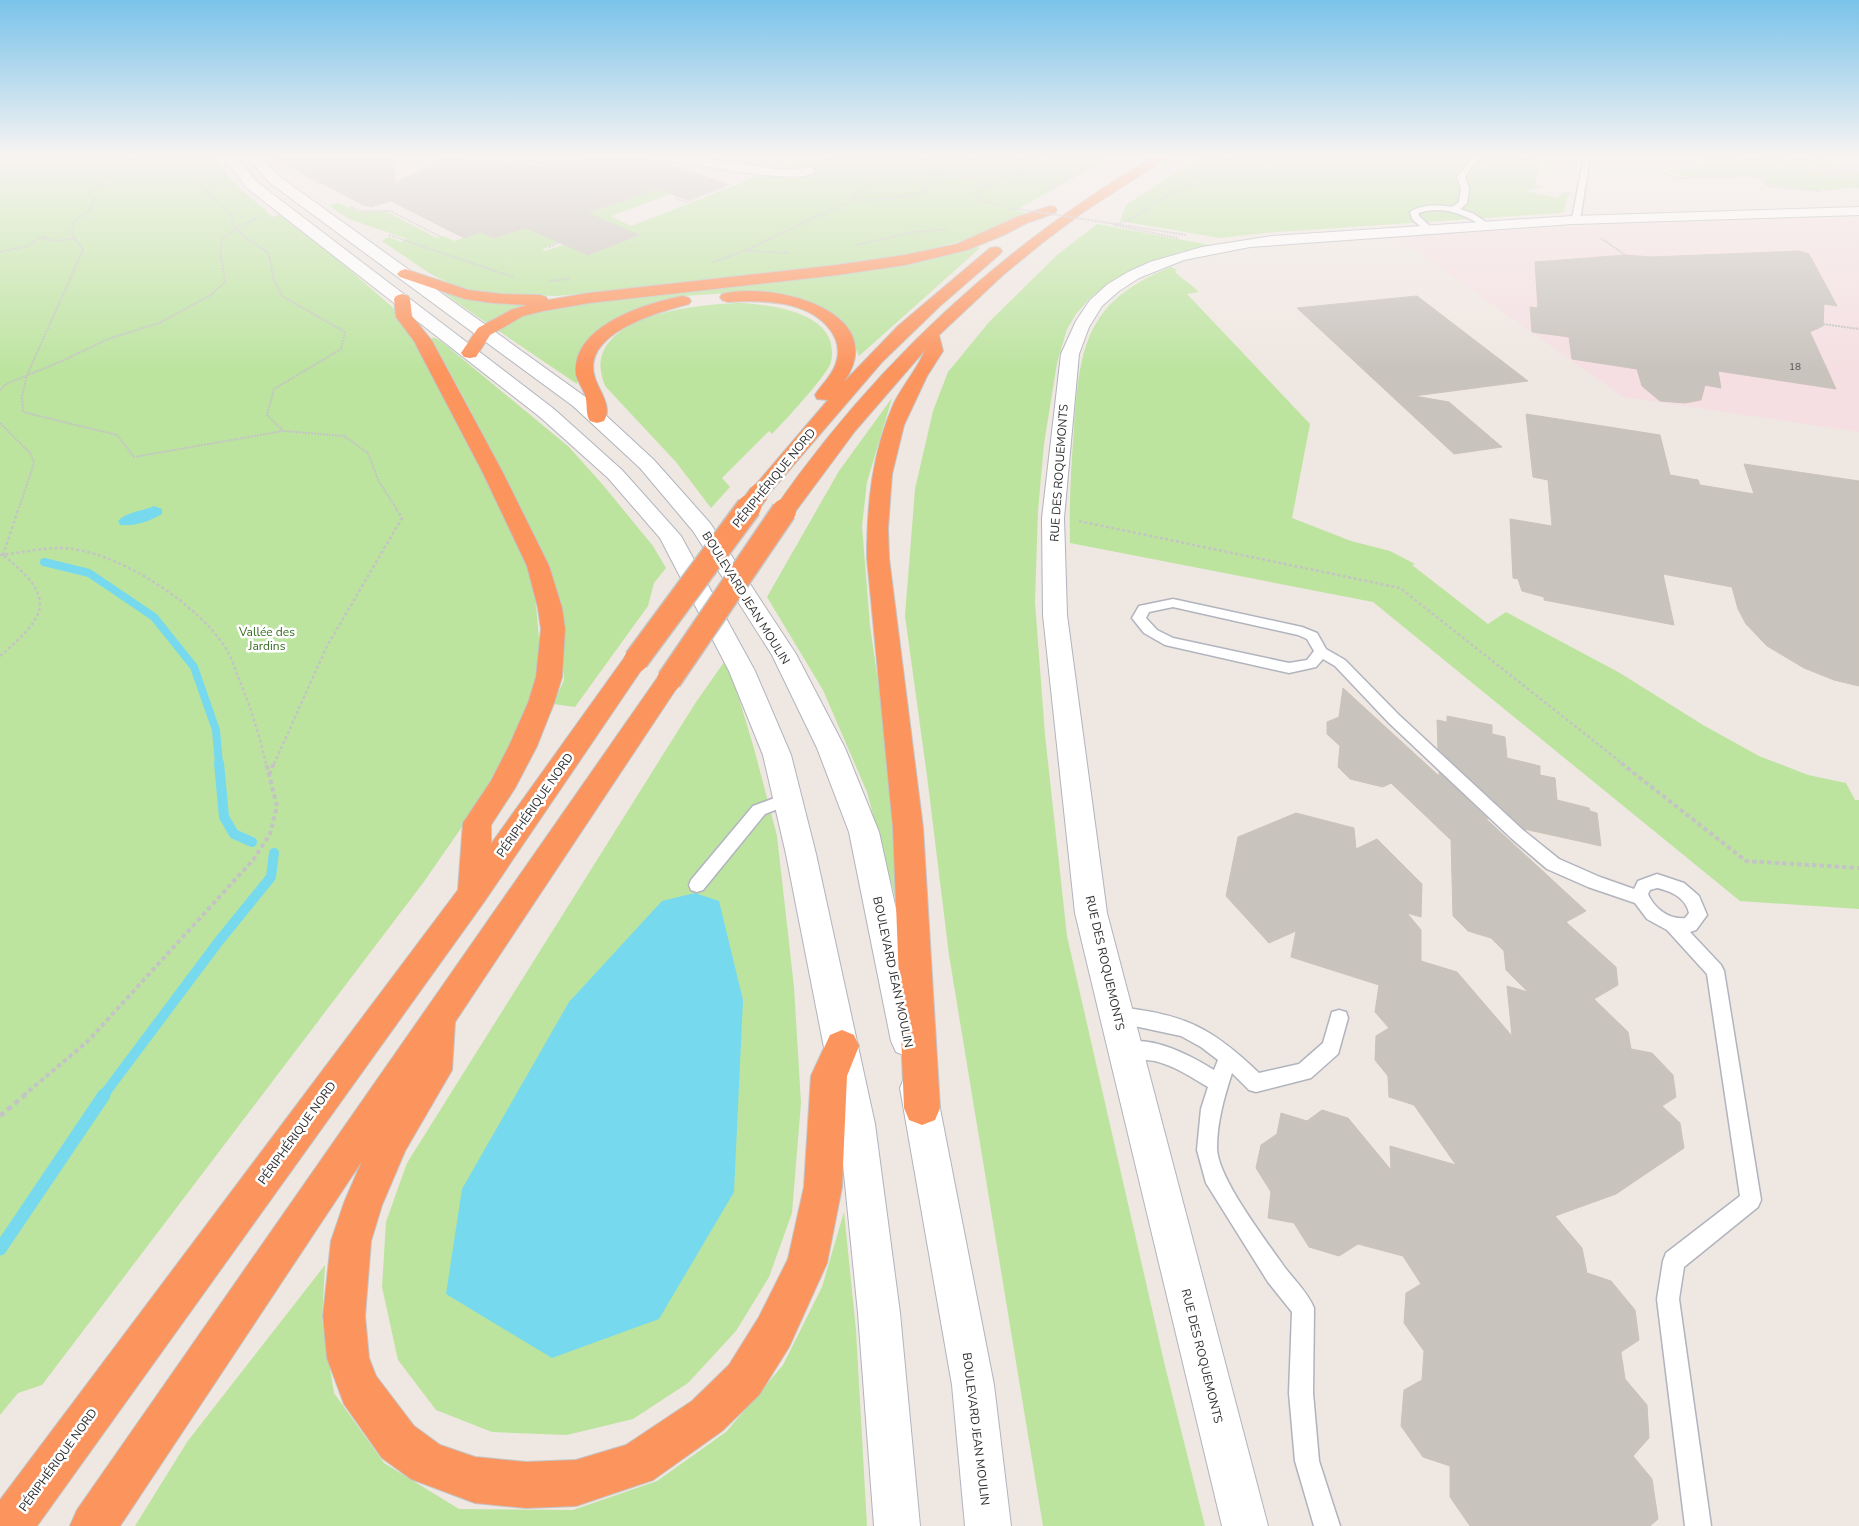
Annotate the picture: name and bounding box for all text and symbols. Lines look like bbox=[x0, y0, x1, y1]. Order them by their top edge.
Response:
house number: 18 bbox=[1789, 360, 1801, 374]
street label: RUE DES ROQUEMONTS bbox=[1046, 404, 1072, 542]
street label: PÉRIPHÉRIQUE NORD bbox=[729, 425, 819, 531]
street label: BOULEVARD JEAN MOULIN bbox=[698, 528, 794, 668]
park label: Vallée des Jardins bbox=[238, 624, 295, 654]
street label: PÉRIPHÉRIQUE NORD bbox=[493, 750, 577, 860]
street label: RUE DES ROQUEMONTS bbox=[1082, 894, 1128, 1032]
street label: BOULEVARD JEAN MOULIN bbox=[869, 895, 917, 1049]
street label: PÉRIPHÉRIQUE NORD bbox=[254, 1078, 340, 1188]
street label: RUE DES ROQUEMONTS bbox=[1178, 1287, 1226, 1425]
street label: BOULEVARD JEAN MOULIN bbox=[959, 1352, 993, 1506]
street label: PÉRIPHÉRIQUE NORD bbox=[15, 1405, 101, 1515]

